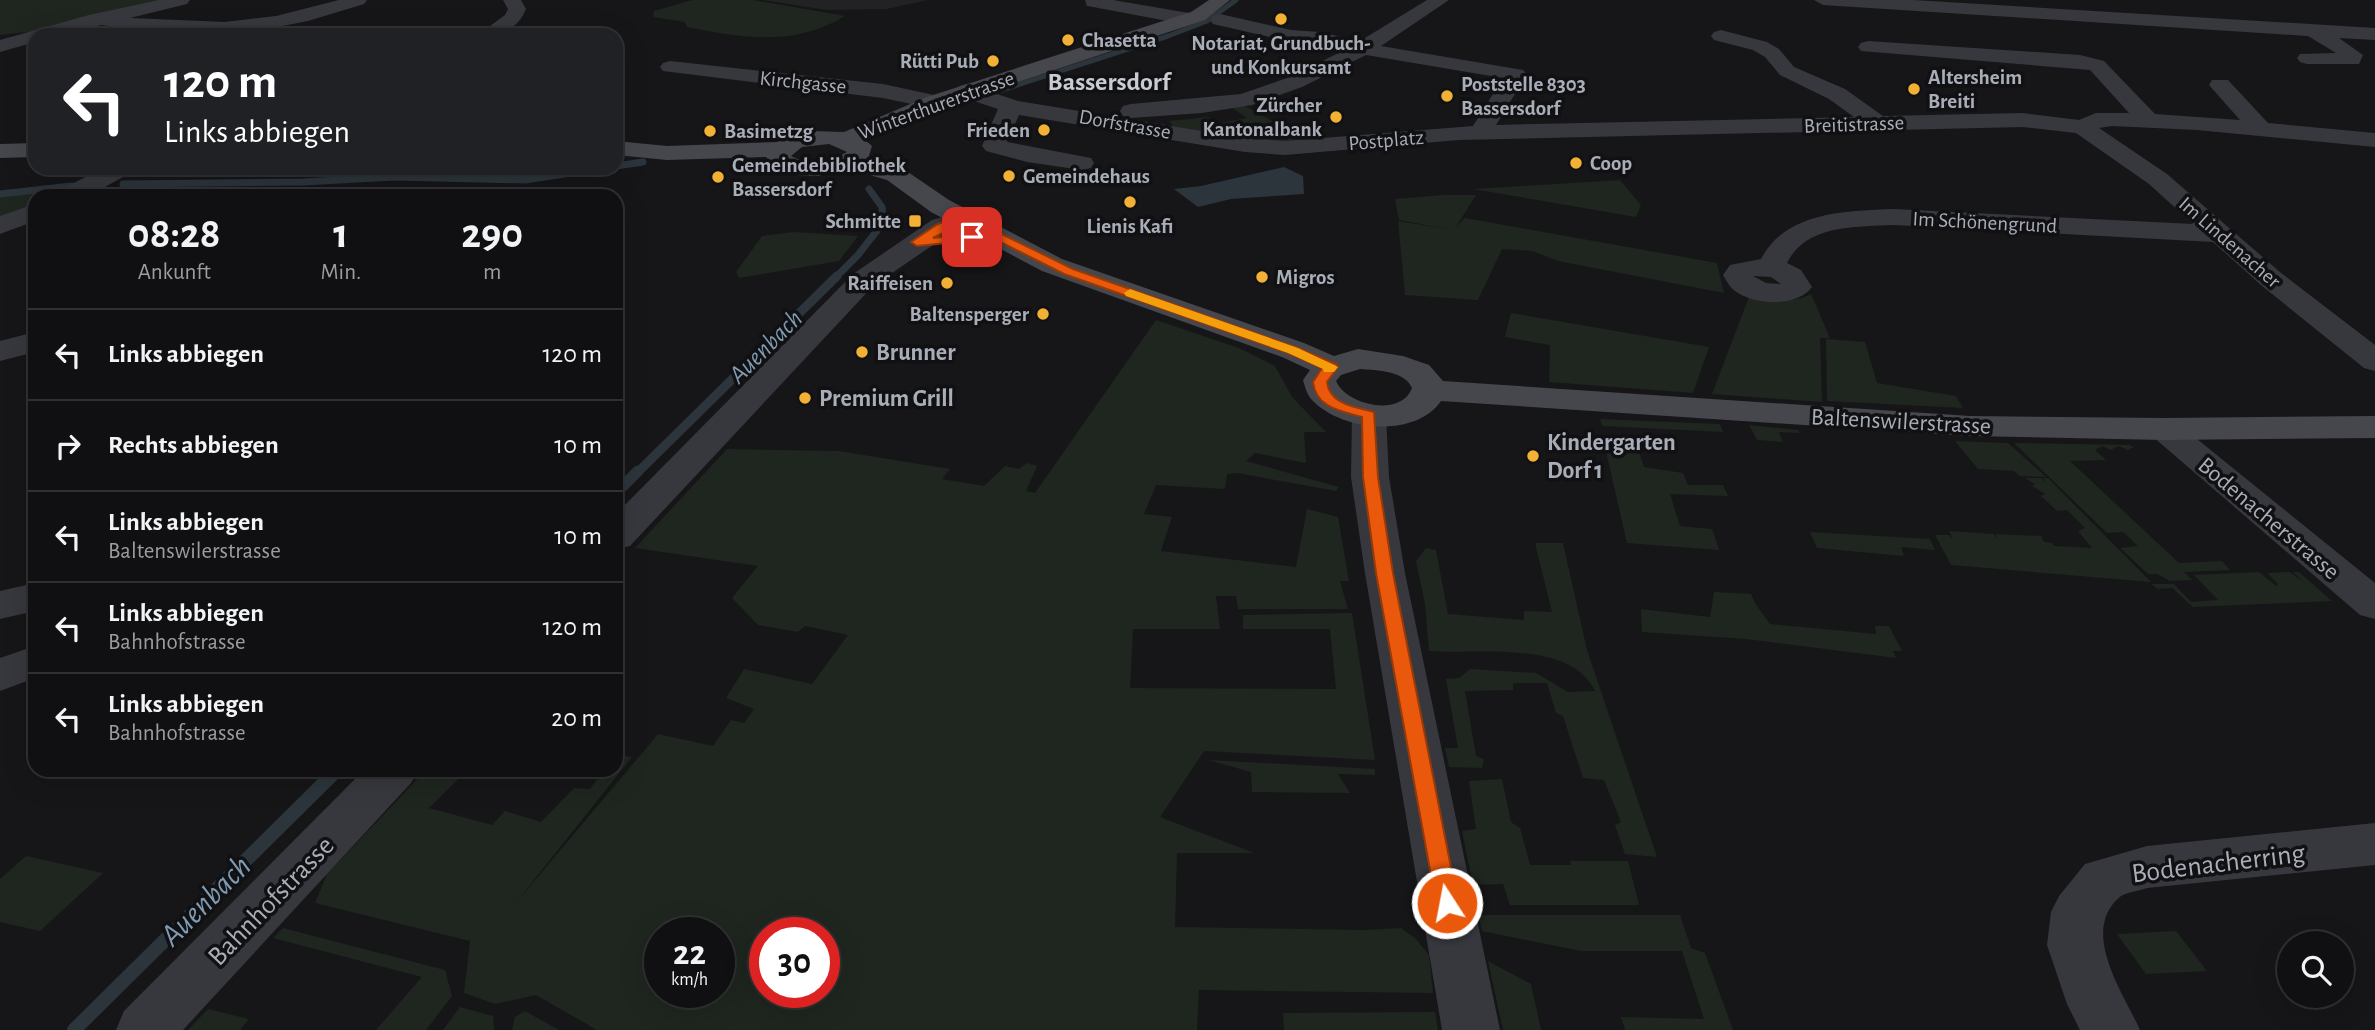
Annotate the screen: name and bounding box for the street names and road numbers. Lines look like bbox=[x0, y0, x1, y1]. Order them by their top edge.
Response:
street label: Kirchgasse bbox=[758, 67, 847, 97]
street label: Winterthurerstrasse bbox=[855, 67, 1017, 144]
street label: Dorfstrasse bbox=[1077, 106, 1172, 143]
street label: Breitistrasse bbox=[1804, 112, 1905, 137]
street label: Postplatz bbox=[1347, 127, 1425, 154]
street label: Im Lindenacher bbox=[2175, 193, 2285, 292]
street label: Im Schönengrund bbox=[1912, 208, 2058, 237]
street label: Baltenswilerstrasse bbox=[1810, 405, 1992, 439]
street label: Bodenacherstrasse bbox=[2193, 453, 2343, 584]
street label: Bahnhofstrasse bbox=[203, 831, 340, 971]
street label: Bodenacherring bbox=[2130, 839, 2307, 889]

